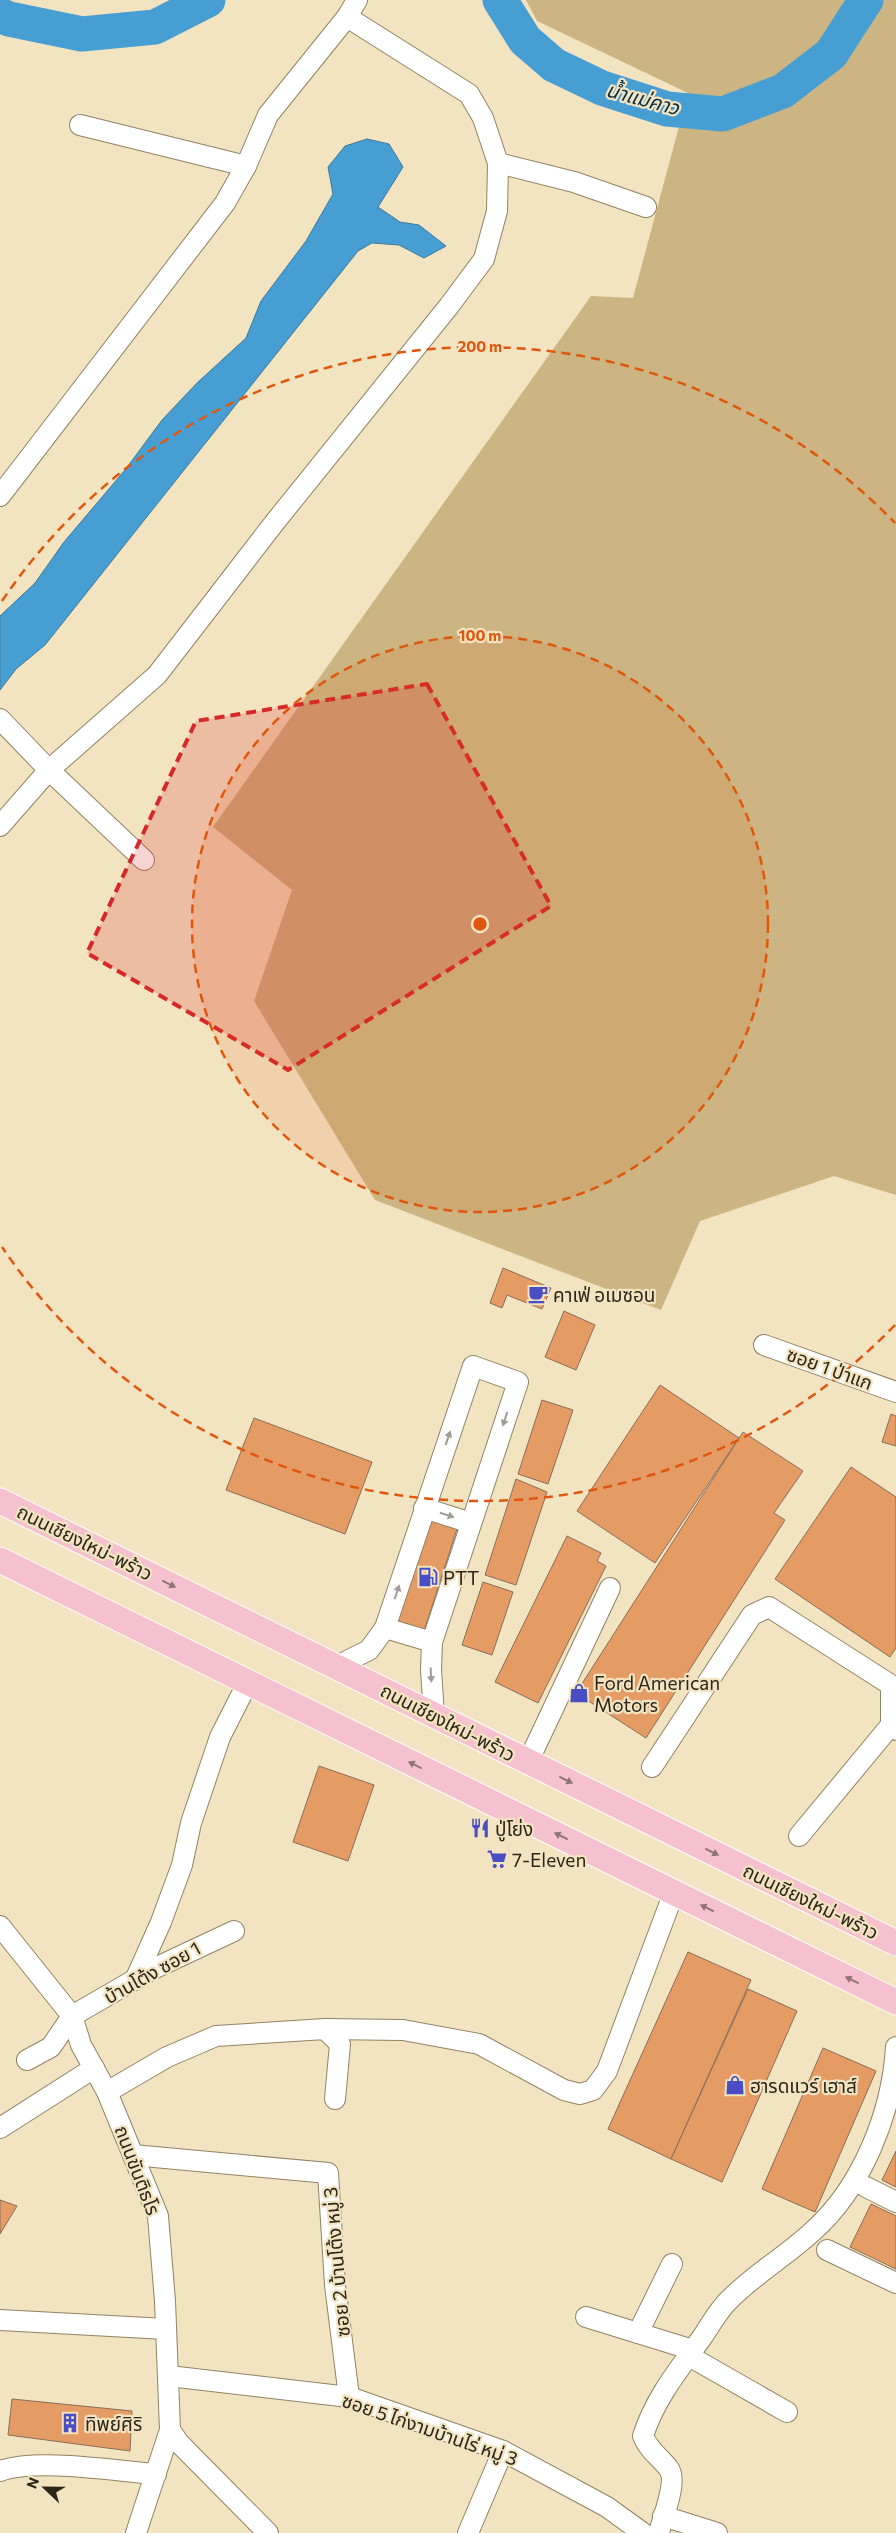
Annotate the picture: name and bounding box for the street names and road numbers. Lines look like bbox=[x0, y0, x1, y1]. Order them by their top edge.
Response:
street label: ซอย 1 ป่าแก bbox=[784, 1342, 876, 1394]
street label: ถนนเชียงใหม่-พร้าว bbox=[13, 1499, 157, 1585]
street label: ถนนเชียงใหม่-พร้าว bbox=[377, 1678, 519, 1766]
street label: ถนนเชียงใหม่-พร้าว bbox=[739, 1858, 883, 1944]
street label: บ้านโต้ง ซอย 1 bbox=[100, 1936, 204, 2008]
street label: ถนนขันติธโร bbox=[110, 2122, 166, 2218]
street label: ซอย 2 บ้านโต้ง หมู่ 3 bbox=[318, 2186, 356, 2338]
street label: ซอย 5 ไก่งามบ้านไร่ หมู่ 3 bbox=[338, 2388, 521, 2472]

